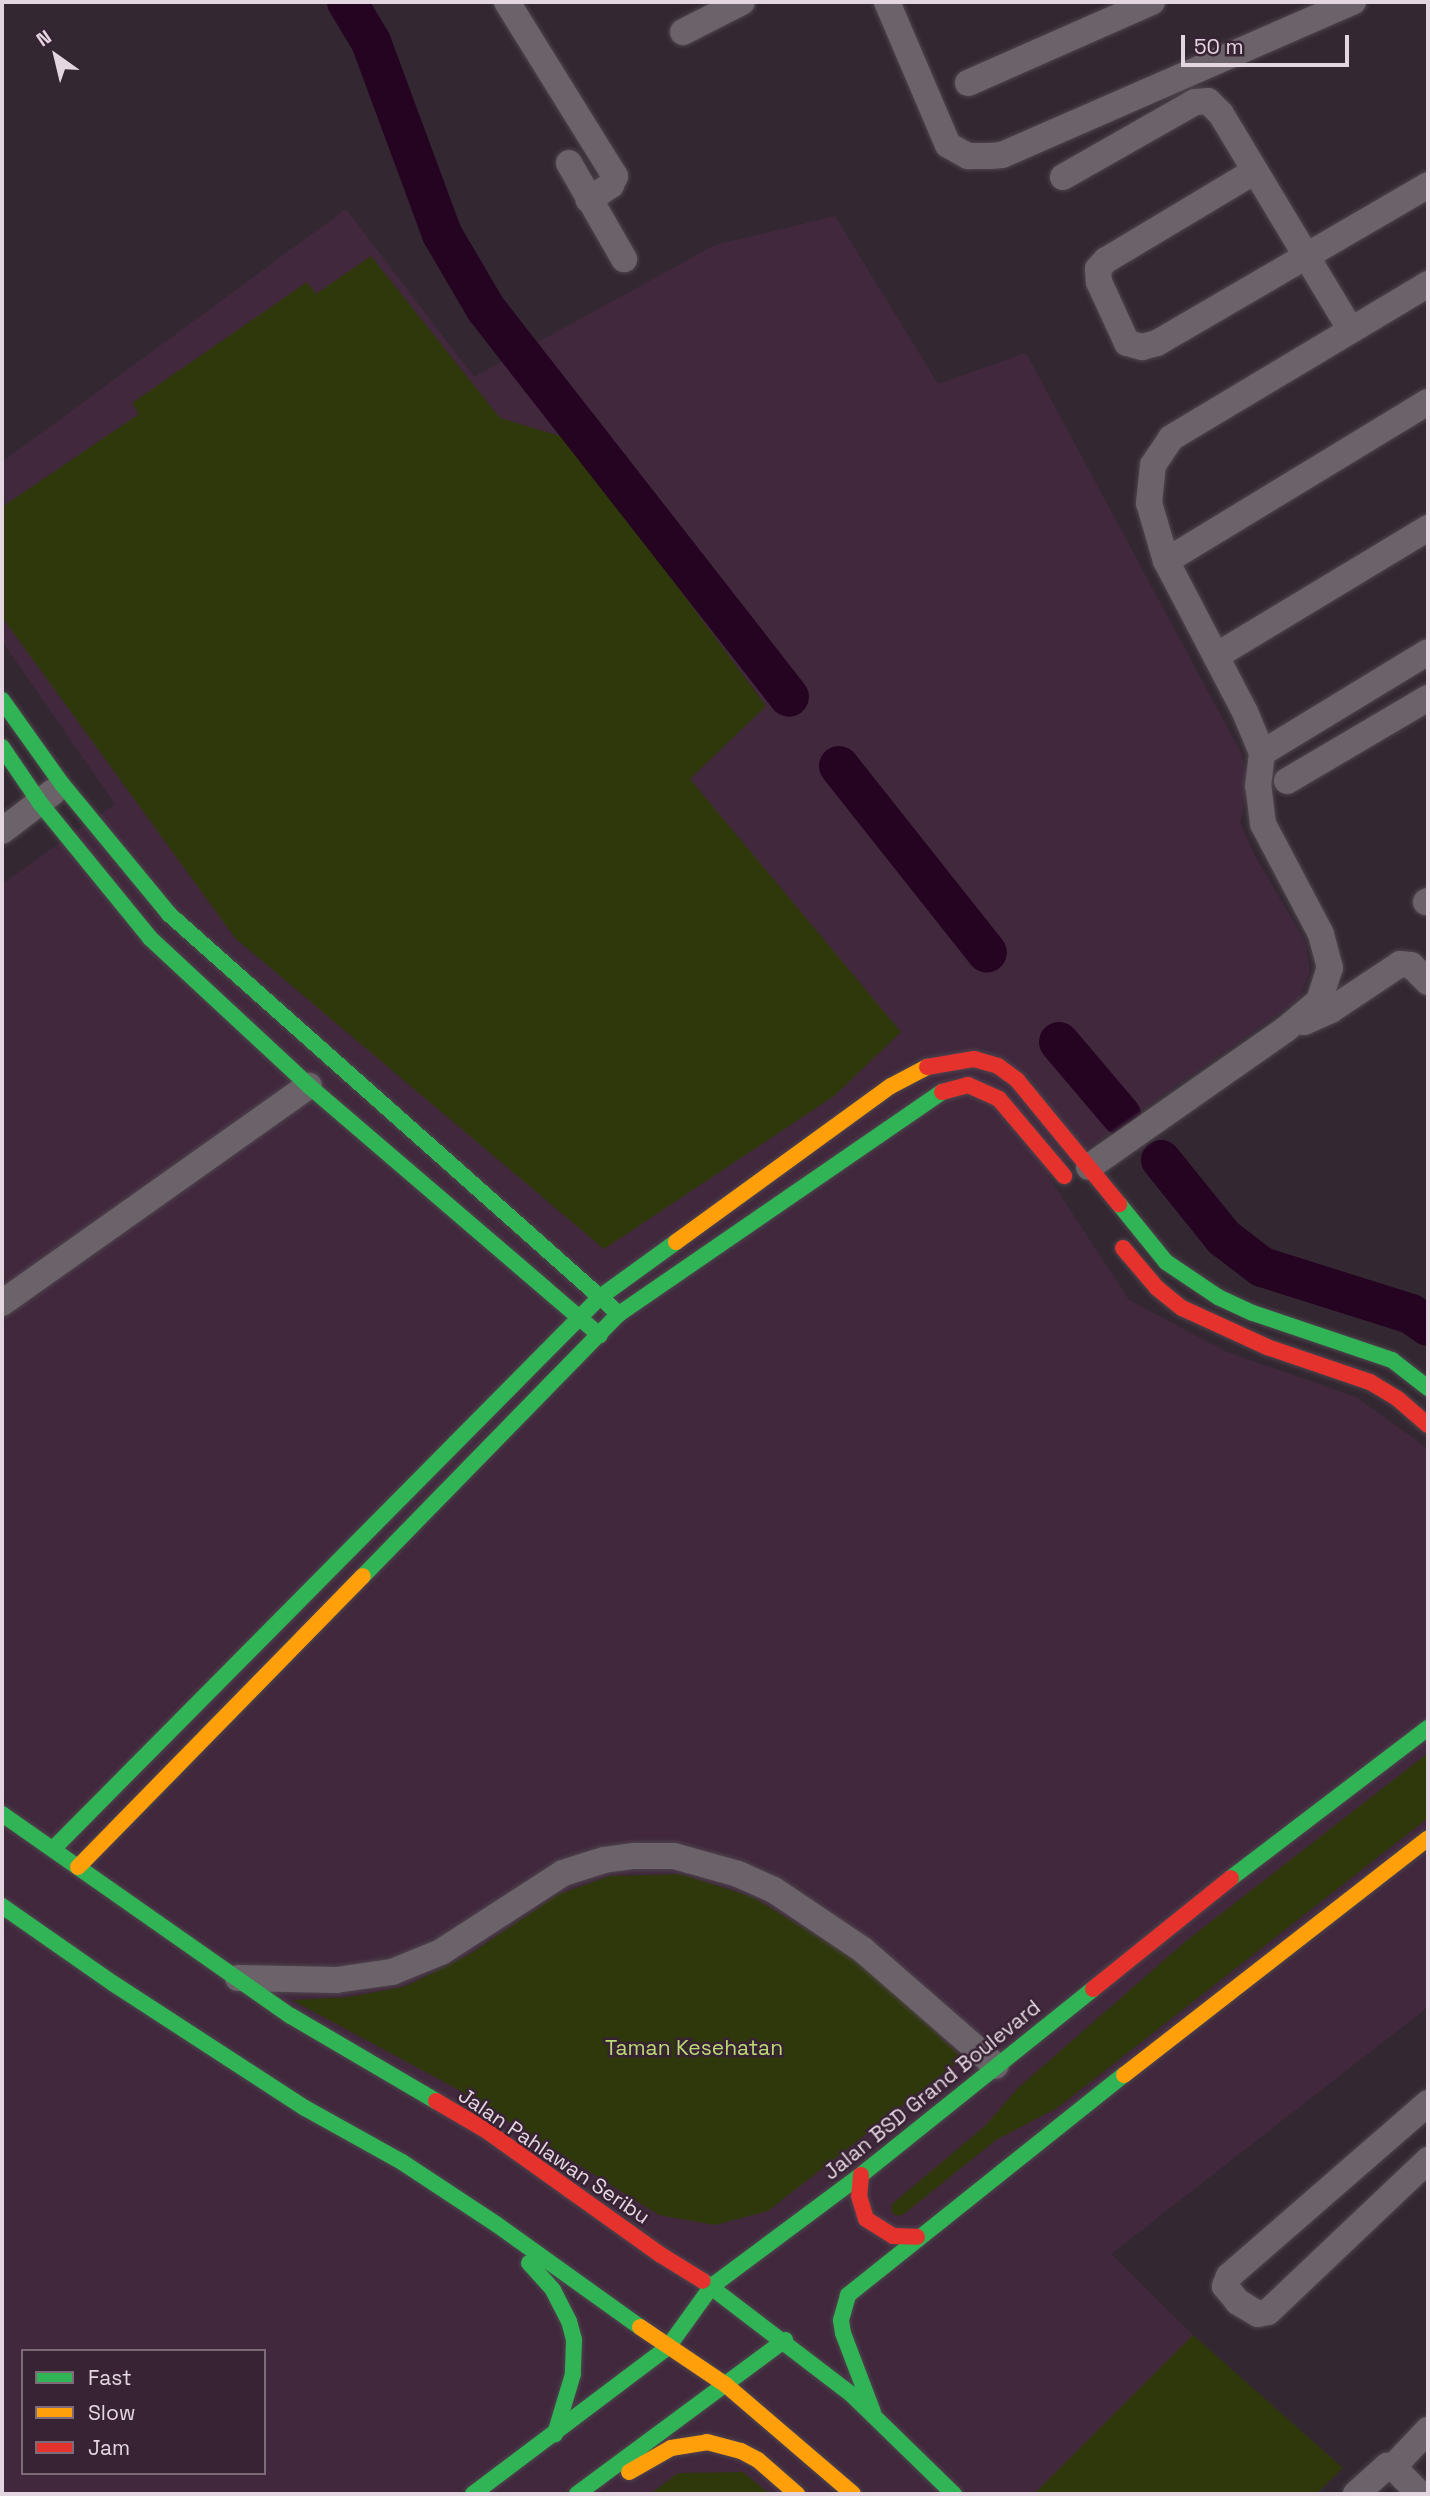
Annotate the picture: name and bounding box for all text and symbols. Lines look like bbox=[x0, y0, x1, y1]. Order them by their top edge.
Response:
north arrow bbox=[21, 21, 91, 91]
scale bar bbox=[1185, 21, 1353, 65]
text: N bbox=[32, 24, 56, 52]
text: 50 m bbox=[1194, 33, 1244, 60]
street label: Jalan BSD Grand Boulevard bbox=[818, 1995, 1046, 2185]
park label: Taman Kesehatan bbox=[605, 2035, 783, 2061]
street label: Jalan Pahlawan Seribu bbox=[453, 2082, 655, 2230]
legend bbox=[21, 2349, 266, 2475]
text: Fast bbox=[88, 2364, 132, 2391]
text: Slow bbox=[88, 2399, 136, 2426]
text: Jam bbox=[88, 2434, 130, 2461]

